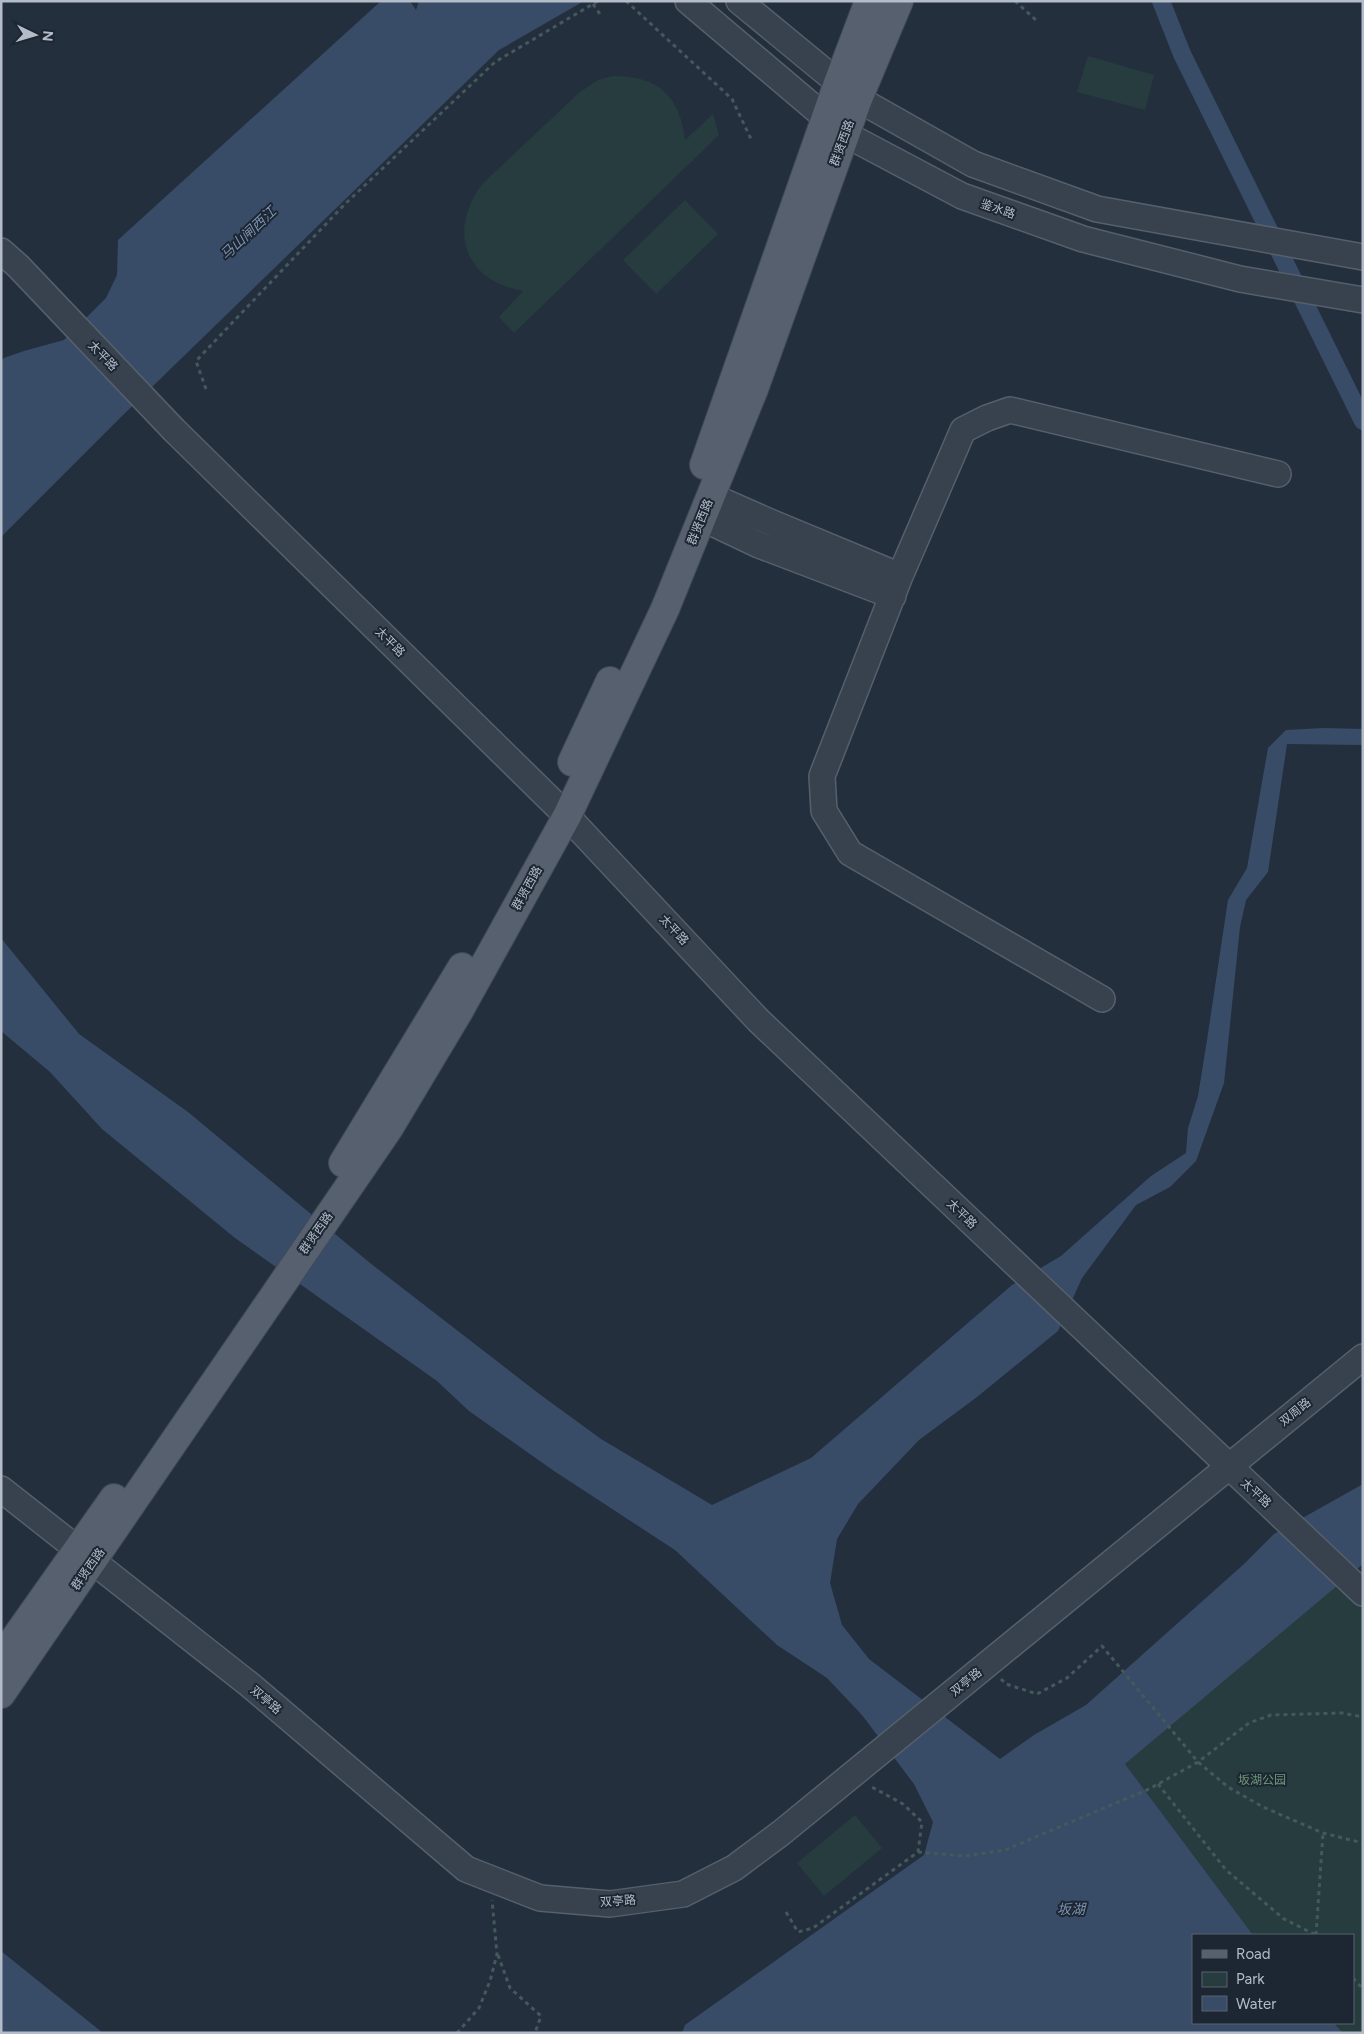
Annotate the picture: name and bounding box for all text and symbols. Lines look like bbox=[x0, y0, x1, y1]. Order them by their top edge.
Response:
north arrow bbox=[10, 10, 60, 60]
text: N bbox=[39, 30, 56, 42]
street label: 群贤西路 bbox=[827, 118, 857, 168]
street label: 鉴水路 bbox=[978, 196, 1017, 221]
water label: 马山闸西江 bbox=[217, 202, 281, 263]
street label: 太平路 bbox=[85, 338, 121, 374]
street label: 群贤西路 bbox=[685, 497, 715, 547]
street label: 太平路 bbox=[372, 624, 408, 660]
street label: 群贤西路 bbox=[509, 864, 545, 912]
street label: 太平路 bbox=[657, 912, 691, 948]
street label: 太平路 bbox=[944, 1196, 980, 1232]
street label: 群贤西路 bbox=[296, 1209, 336, 1257]
street label: 双周路 bbox=[1277, 1395, 1313, 1429]
street label: 太平路 bbox=[1238, 1476, 1274, 1510]
street label: 群贤西路 bbox=[68, 1545, 108, 1593]
street label: 双亭路 bbox=[948, 1665, 984, 1699]
street label: 双亭路 bbox=[248, 1683, 284, 1717]
park label: 坂湖公园 bbox=[1238, 1773, 1286, 1787]
street label: 双亭路 bbox=[600, 1893, 636, 1909]
water label: 坂湖 bbox=[1057, 1901, 1087, 1918]
legend bbox=[1192, 1934, 1354, 2024]
text: Road bbox=[1236, 1945, 1271, 1963]
text: Park bbox=[1236, 1970, 1265, 1988]
text: Water bbox=[1236, 1995, 1276, 2013]

